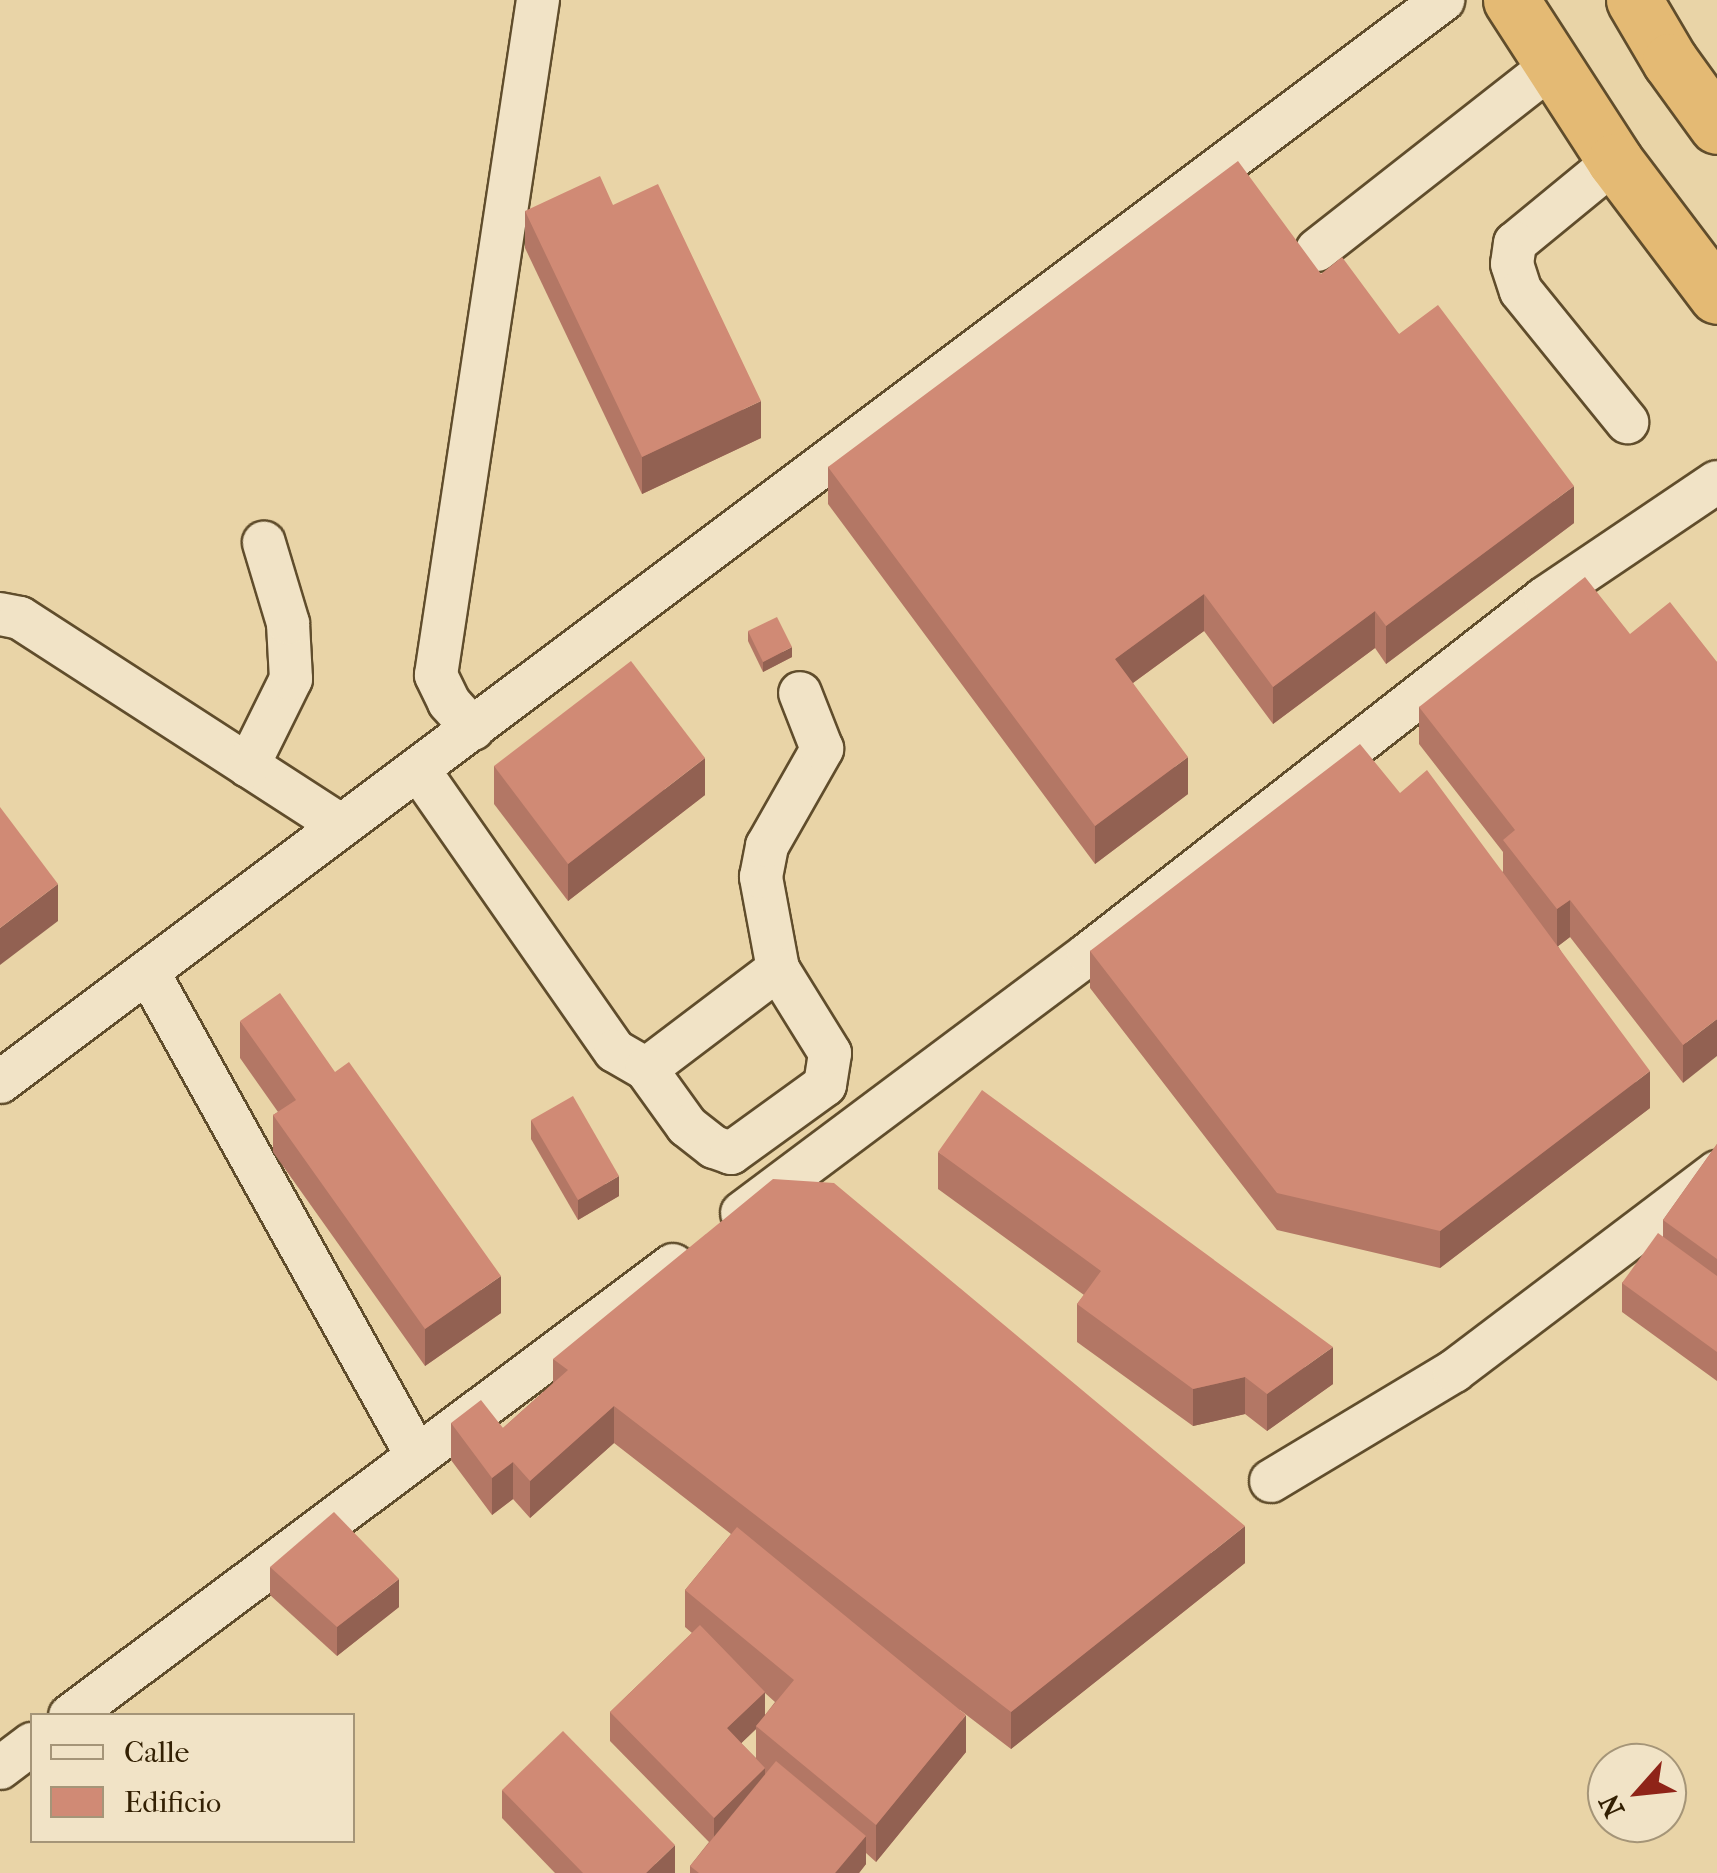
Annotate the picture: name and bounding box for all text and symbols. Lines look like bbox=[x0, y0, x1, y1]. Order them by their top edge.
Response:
legend bbox=[30, 1713, 355, 1843]
text: Calle bbox=[124, 1735, 189, 1770]
north arrow bbox=[1587, 1743, 1687, 1843]
text: Edificio bbox=[124, 1785, 221, 1820]
text: N bbox=[1592, 1789, 1631, 1823]

